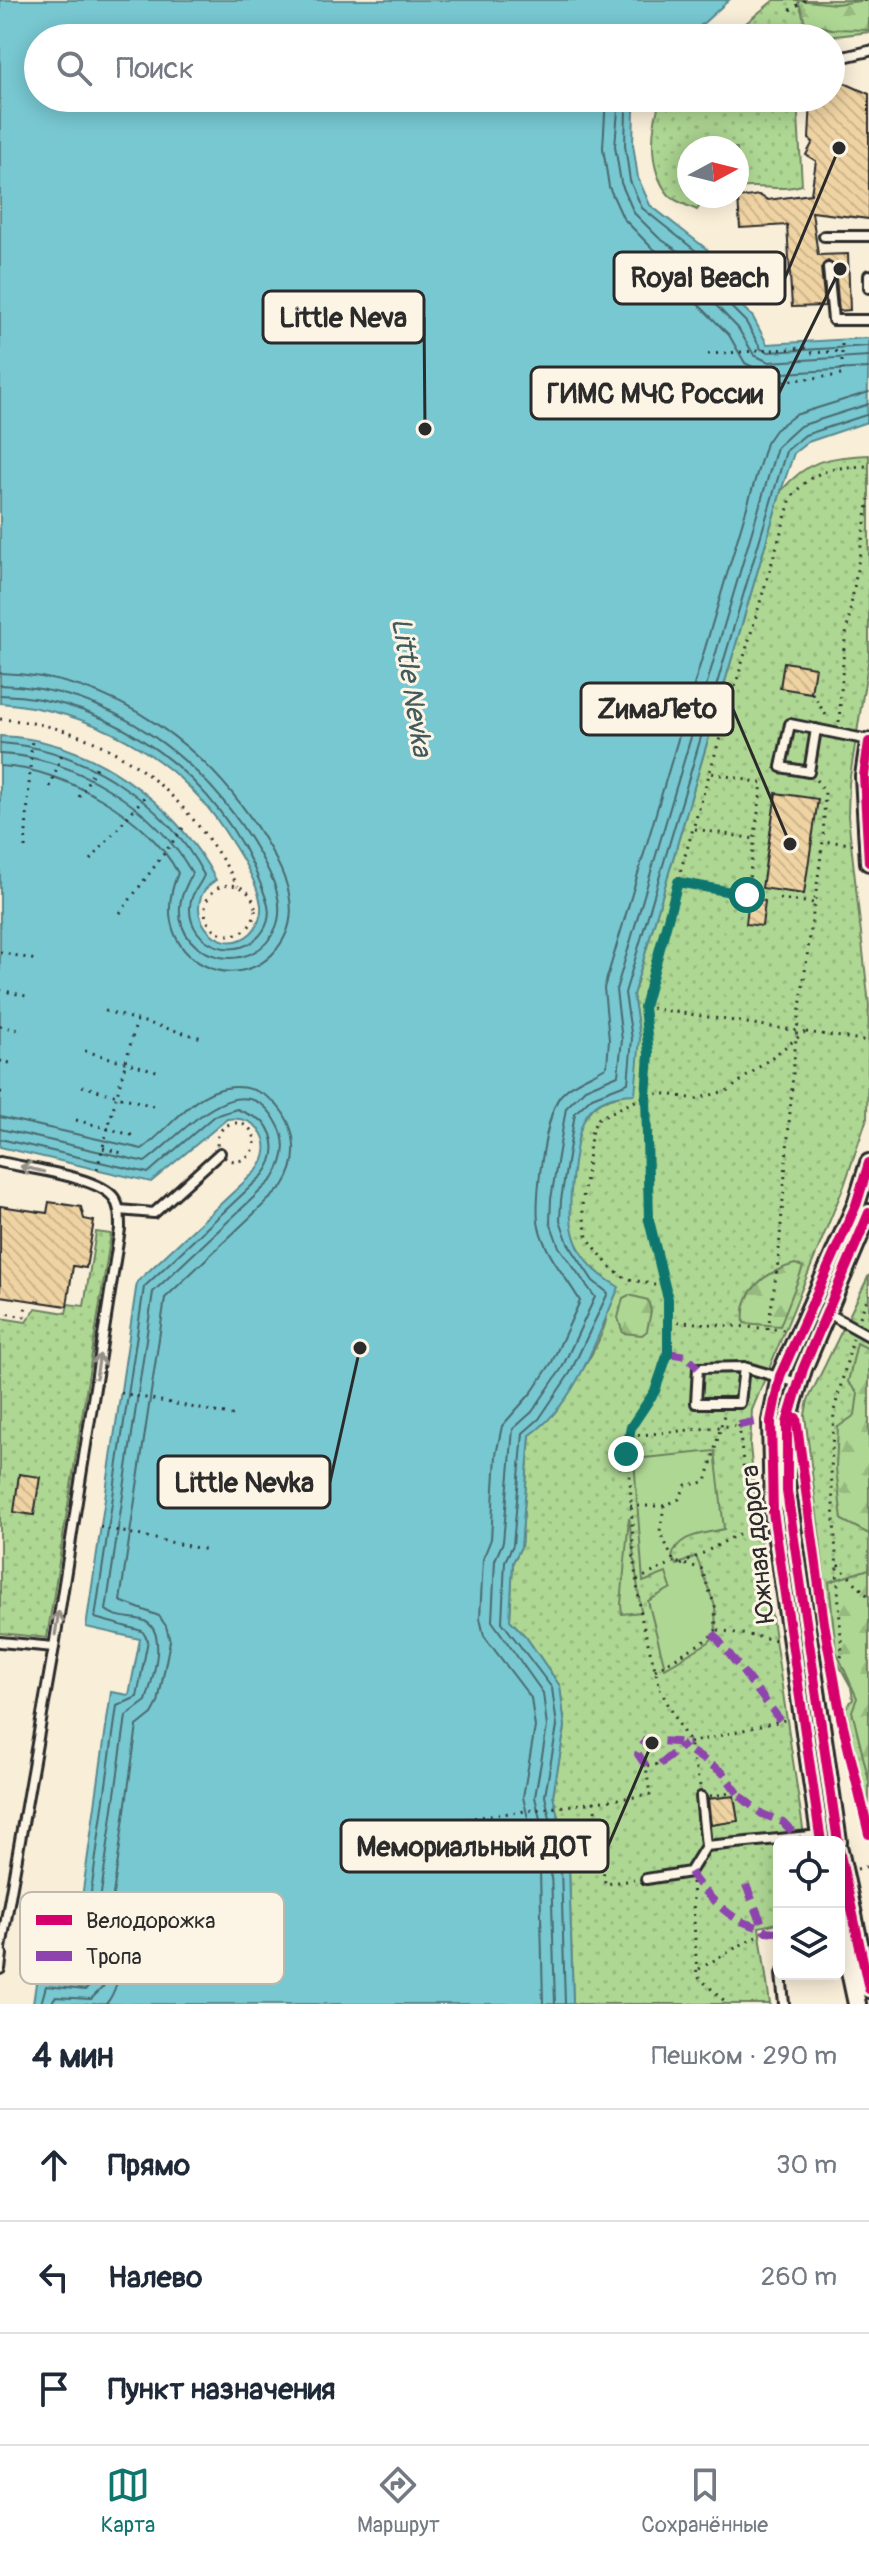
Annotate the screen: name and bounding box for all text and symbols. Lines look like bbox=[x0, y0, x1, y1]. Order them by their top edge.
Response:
search box bbox=[24, 24, 845, 112]
icon: search bbox=[52, 46, 96, 90]
text: Поиск bbox=[116, 50, 194, 87]
north arrow bbox=[677, 136, 749, 208]
callout: Royal Beach bbox=[614, 252, 785, 304]
text: Royal Beach bbox=[631, 261, 770, 296]
callout: Little Neva bbox=[263, 291, 424, 343]
text: Little Neva bbox=[279, 301, 407, 336]
callout: ГИМС МЧС России bbox=[531, 367, 779, 419]
text: ГИМС МЧС России bbox=[547, 377, 764, 412]
water label: Little Nevka bbox=[383, 615, 440, 761]
callout: ZимаЛеtо bbox=[581, 683, 733, 735]
text: ZимаЛеtо bbox=[597, 692, 717, 727]
route start bbox=[729, 877, 765, 913]
one-way arrow bbox=[20, 1161, 45, 1176]
one-way arrow bbox=[92, 1354, 107, 1379]
route end bbox=[608, 1436, 644, 1472]
callout: Little Nevka bbox=[158, 1456, 330, 1508]
street label: Южная дорога bbox=[734, 1463, 782, 1625]
text: Little Nevka bbox=[174, 1466, 314, 1501]
one-way arrow bbox=[51, 1611, 66, 1636]
callout: Мемориальный ДОТ bbox=[341, 1820, 608, 1872]
text: Мемориальный ДОТ bbox=[356, 1830, 592, 1865]
map controls bbox=[773, 1836, 845, 1980]
button: locate bbox=[773, 1836, 845, 1908]
legend bbox=[20, 1892, 284, 1984]
text: Велодорожка bbox=[86, 1907, 216, 1935]
button: layers bbox=[773, 1908, 845, 1980]
text: Тропа bbox=[86, 1943, 142, 1971]
text: 4 мин bbox=[32, 2035, 114, 2078]
text: Пешком · 290 m bbox=[652, 2040, 837, 2072]
icon: ahead bbox=[32, 2143, 76, 2187]
text: Прямо bbox=[108, 2147, 190, 2184]
text: 30 m bbox=[776, 2149, 837, 2181]
icon: left bbox=[32, 2255, 76, 2299]
text: Налево bbox=[108, 2259, 202, 2296]
text: 260 m bbox=[761, 2261, 837, 2293]
icon: arrive bbox=[32, 2367, 76, 2411]
text: Пункт назначения bbox=[108, 2371, 335, 2408]
tab: Карта bbox=[101, 2463, 155, 2539]
tab: Маршрут bbox=[357, 2463, 440, 2539]
tab: Сохранённые bbox=[641, 2463, 768, 2539]

